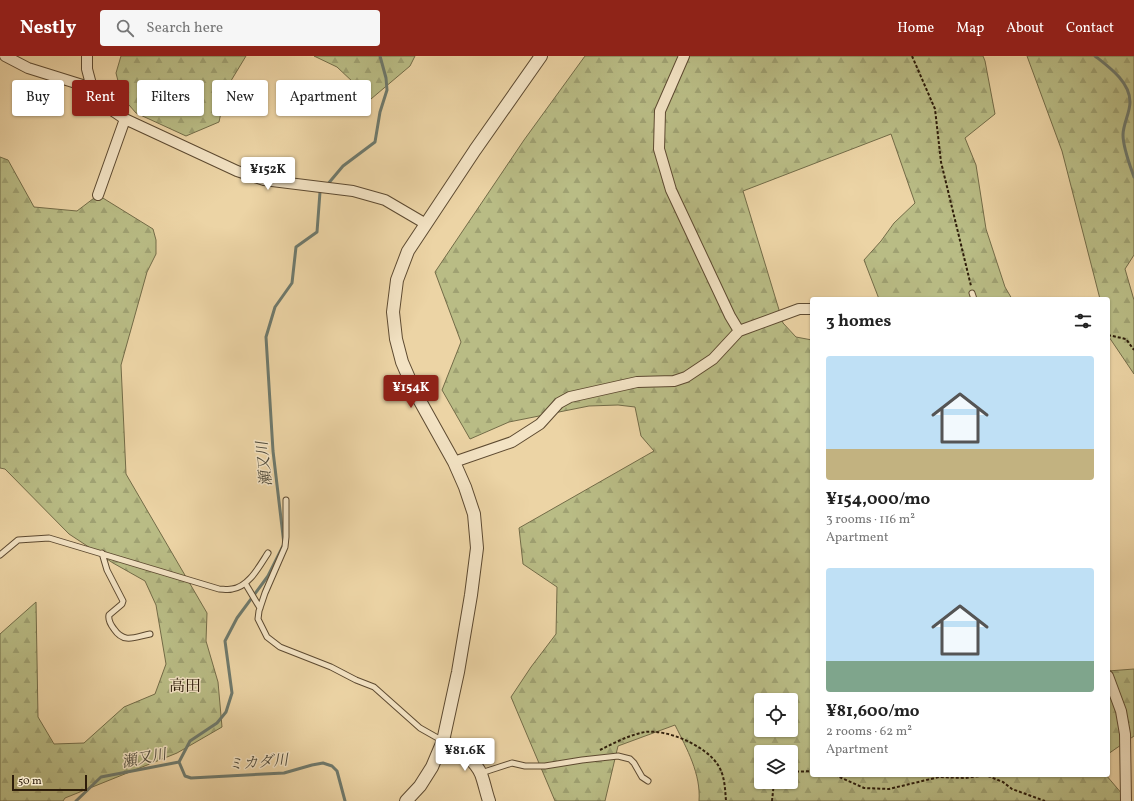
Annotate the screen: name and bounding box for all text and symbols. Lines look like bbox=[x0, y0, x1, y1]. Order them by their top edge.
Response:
search box bbox=[100, 10, 380, 46]
text: Nestly bbox=[20, 15, 76, 41]
icon: search bbox=[114, 17, 136, 39]
text: Search here bbox=[146, 18, 223, 39]
text: Home bbox=[897, 19, 934, 38]
text: Map bbox=[956, 19, 984, 38]
text: About bbox=[1006, 19, 1044, 38]
text: Contact bbox=[1066, 19, 1114, 38]
chip: Buy bbox=[12, 80, 64, 116]
chip: Rent bbox=[72, 80, 129, 116]
chip: Filters bbox=[137, 80, 204, 116]
chip: New bbox=[212, 80, 268, 116]
chip: Apartment bbox=[276, 80, 371, 116]
pin: ¥152K bbox=[240, 157, 296, 191]
text: ¥152K bbox=[250, 161, 286, 179]
text: 3 homes bbox=[826, 310, 891, 333]
icon: filters bbox=[1072, 310, 1094, 332]
pin: ¥154K bbox=[383, 375, 439, 409]
text: ¥154K bbox=[393, 379, 430, 397]
icon: home bbox=[924, 382, 996, 454]
water label: 瀬又川 bbox=[252, 438, 278, 487]
text: ¥154,000/mo bbox=[826, 488, 930, 511]
text: 3 rooms · 116 m² bbox=[826, 511, 915, 529]
text: Apartment bbox=[826, 529, 889, 547]
icon: home bbox=[924, 594, 996, 666]
district label: 高田 bbox=[169, 676, 201, 698]
map controls bbox=[754, 693, 798, 789]
button: locate bbox=[754, 693, 798, 737]
text: ¥81,600/mo bbox=[826, 700, 920, 723]
text: 2 rooms · 62 m² bbox=[826, 723, 912, 741]
pin: ¥81.6K bbox=[432, 738, 498, 772]
text: Apartment bbox=[826, 741, 889, 759]
text: ¥81.6K bbox=[445, 742, 485, 760]
water label: 瀬又川 bbox=[120, 744, 170, 774]
button: layers bbox=[754, 745, 798, 789]
water label: ミカダ川 bbox=[227, 750, 291, 777]
scale bar bbox=[12, 773, 87, 792]
text: 50 m bbox=[18, 774, 42, 789]

